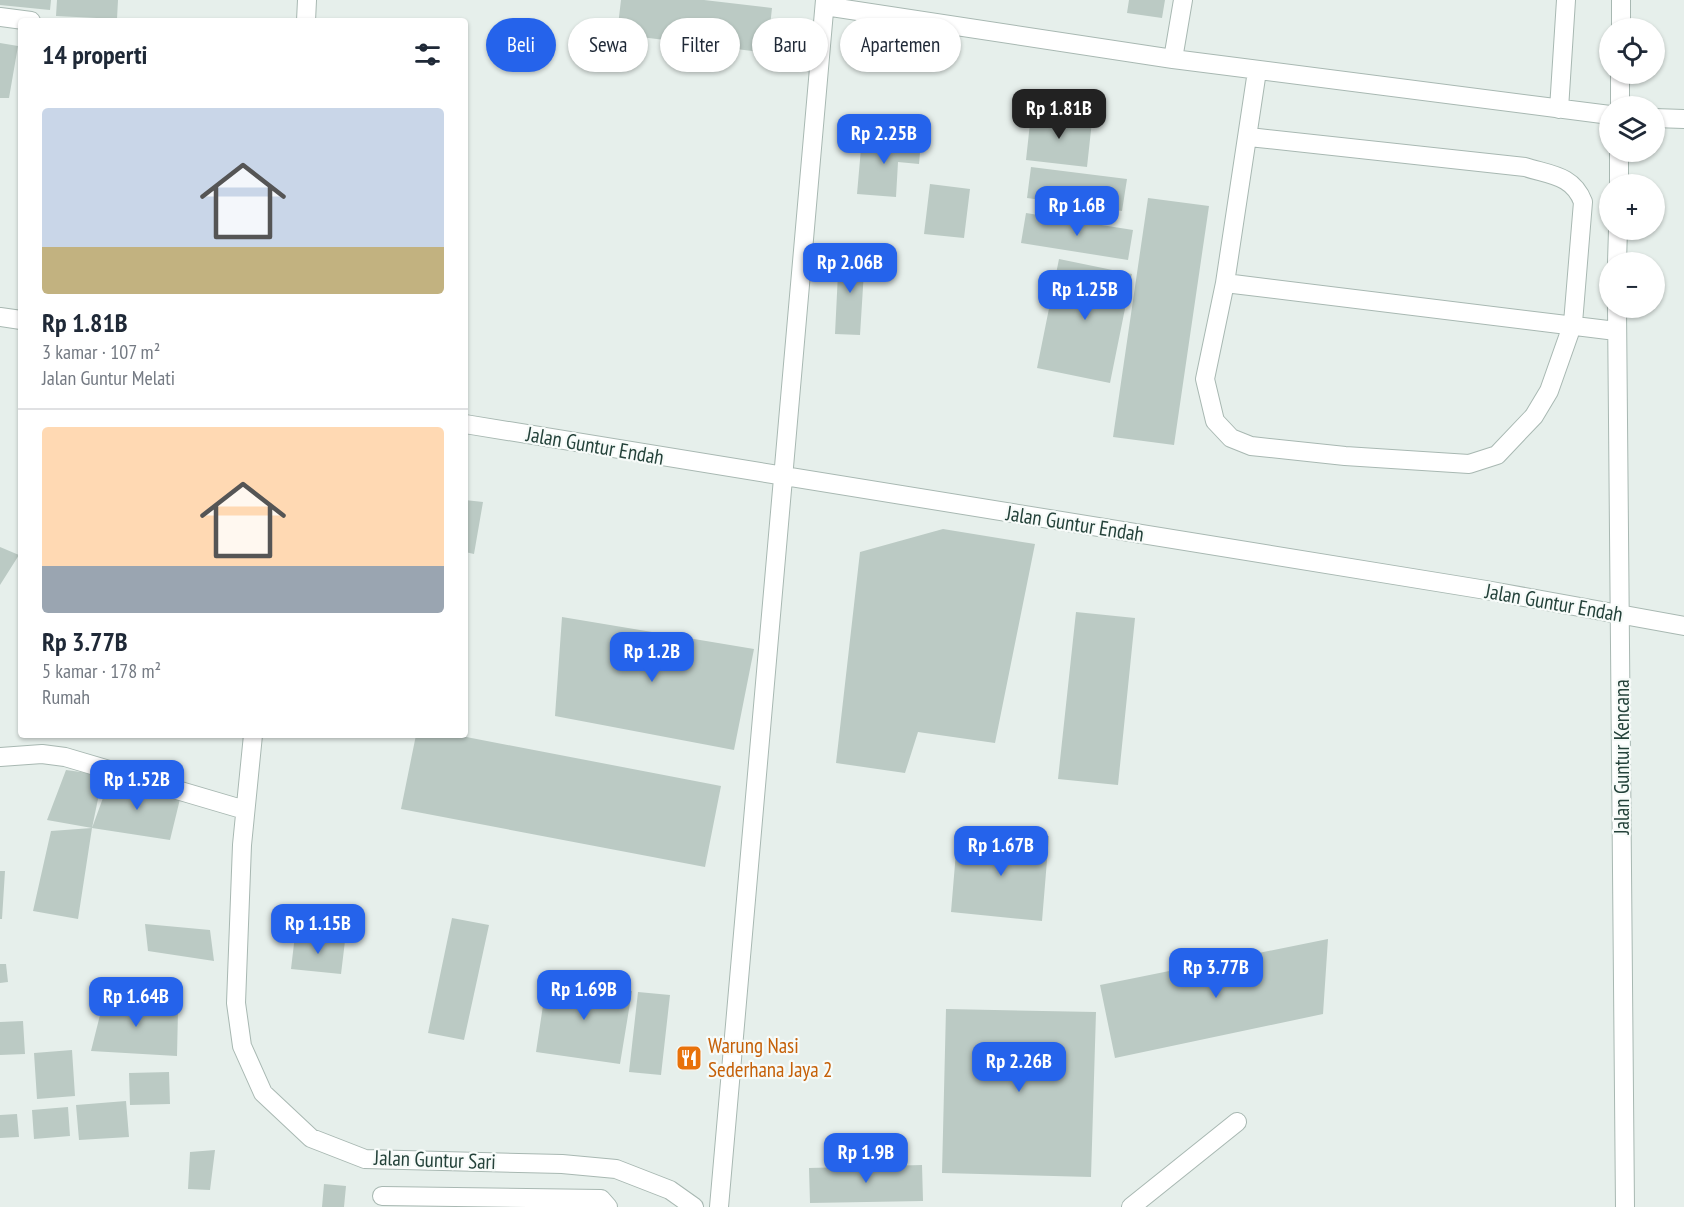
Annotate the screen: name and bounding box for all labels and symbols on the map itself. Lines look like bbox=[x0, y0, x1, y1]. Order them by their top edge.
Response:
pin: Rp 1.81B bbox=[997, 89, 1121, 140]
pin: Rp 2.25B bbox=[822, 114, 946, 165]
pin: Rp 1.6B bbox=[1022, 186, 1132, 237]
pin: Rp 2.06B bbox=[788, 243, 912, 294]
pin: Rp 1.25B bbox=[1023, 270, 1147, 321]
street label: Jalan Guntur Endah bbox=[523, 420, 666, 471]
street label: Jalan Guntur Endah bbox=[1003, 499, 1146, 548]
street label: Jalan Guntur Endah bbox=[1482, 577, 1625, 628]
pin: Rp 1.2B bbox=[597, 632, 707, 683]
street label: Jalan Guntur Kencana bbox=[1608, 679, 1635, 836]
pin: Rp 1.52B bbox=[75, 760, 199, 811]
pin: Rp 1.67B bbox=[939, 826, 1063, 877]
pin: Rp 1.15B bbox=[256, 904, 380, 955]
pin: Rp 3.77B bbox=[1154, 948, 1278, 999]
pin: Rp 1.69B bbox=[522, 970, 646, 1021]
pin: Rp 1.64B bbox=[74, 977, 198, 1028]
place label: Warung Nasi Sederhana Jaya 2 bbox=[708, 1032, 833, 1083]
pin: Rp 2.26B bbox=[957, 1042, 1081, 1093]
restaurant icon: Warung Nasi Sederhana Jaya 2 bbox=[674, 1043, 704, 1073]
pin: Rp 1.9B bbox=[811, 1133, 921, 1184]
street label: Jalan Guntur Sari bbox=[373, 1144, 496, 1175]

